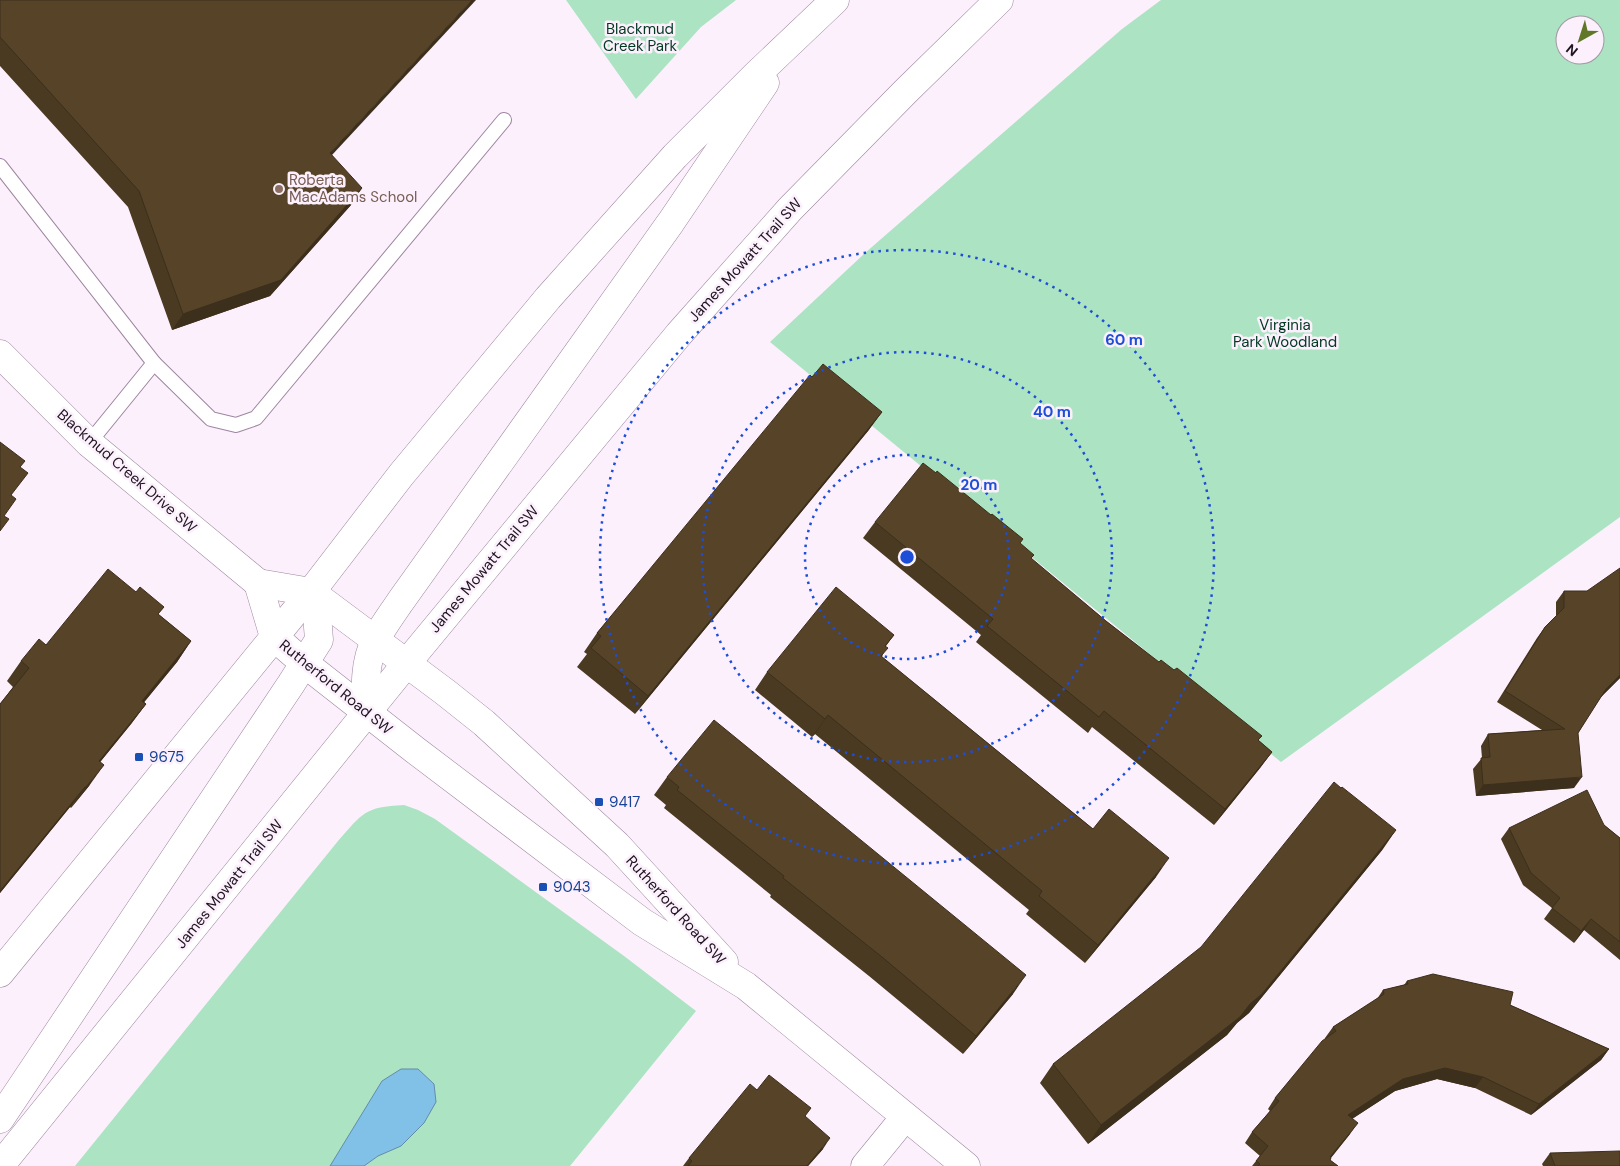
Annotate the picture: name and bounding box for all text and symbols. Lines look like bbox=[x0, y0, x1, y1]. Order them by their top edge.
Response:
north arrow bbox=[1555, 15, 1605, 65]
park label: Blackmud Creek Park bbox=[603, 19, 678, 56]
text: N bbox=[1562, 40, 1581, 60]
place label: Roberta MacAdams School bbox=[289, 170, 417, 207]
marker: Roberta MacAdams School bbox=[273, 183, 285, 195]
street label: James Mowatt Trail SW bbox=[684, 193, 806, 326]
park label: Virginia Park Woodland bbox=[1233, 315, 1337, 352]
text: 60 m bbox=[1105, 330, 1143, 350]
text: 40 m bbox=[1033, 402, 1071, 422]
street label: Blackmud Creek Drive SW bbox=[53, 405, 202, 538]
text: 20 m bbox=[961, 475, 997, 495]
street label: James Mowatt Trail SW bbox=[425, 501, 544, 637]
centre of rings bbox=[898, 548, 916, 566]
street label: Rutherford Road SW bbox=[275, 635, 397, 739]
place label: 9675 bbox=[149, 747, 184, 767]
marker: 9675 bbox=[133, 751, 145, 763]
place label: 9417 bbox=[609, 792, 640, 812]
marker: 9417 bbox=[593, 796, 605, 808]
street label: James Mowatt Trail SW bbox=[171, 815, 288, 953]
street label: Rutherford Road SW bbox=[622, 851, 731, 969]
place label: 9043 bbox=[553, 877, 591, 897]
marker: 9043 bbox=[537, 881, 549, 893]

